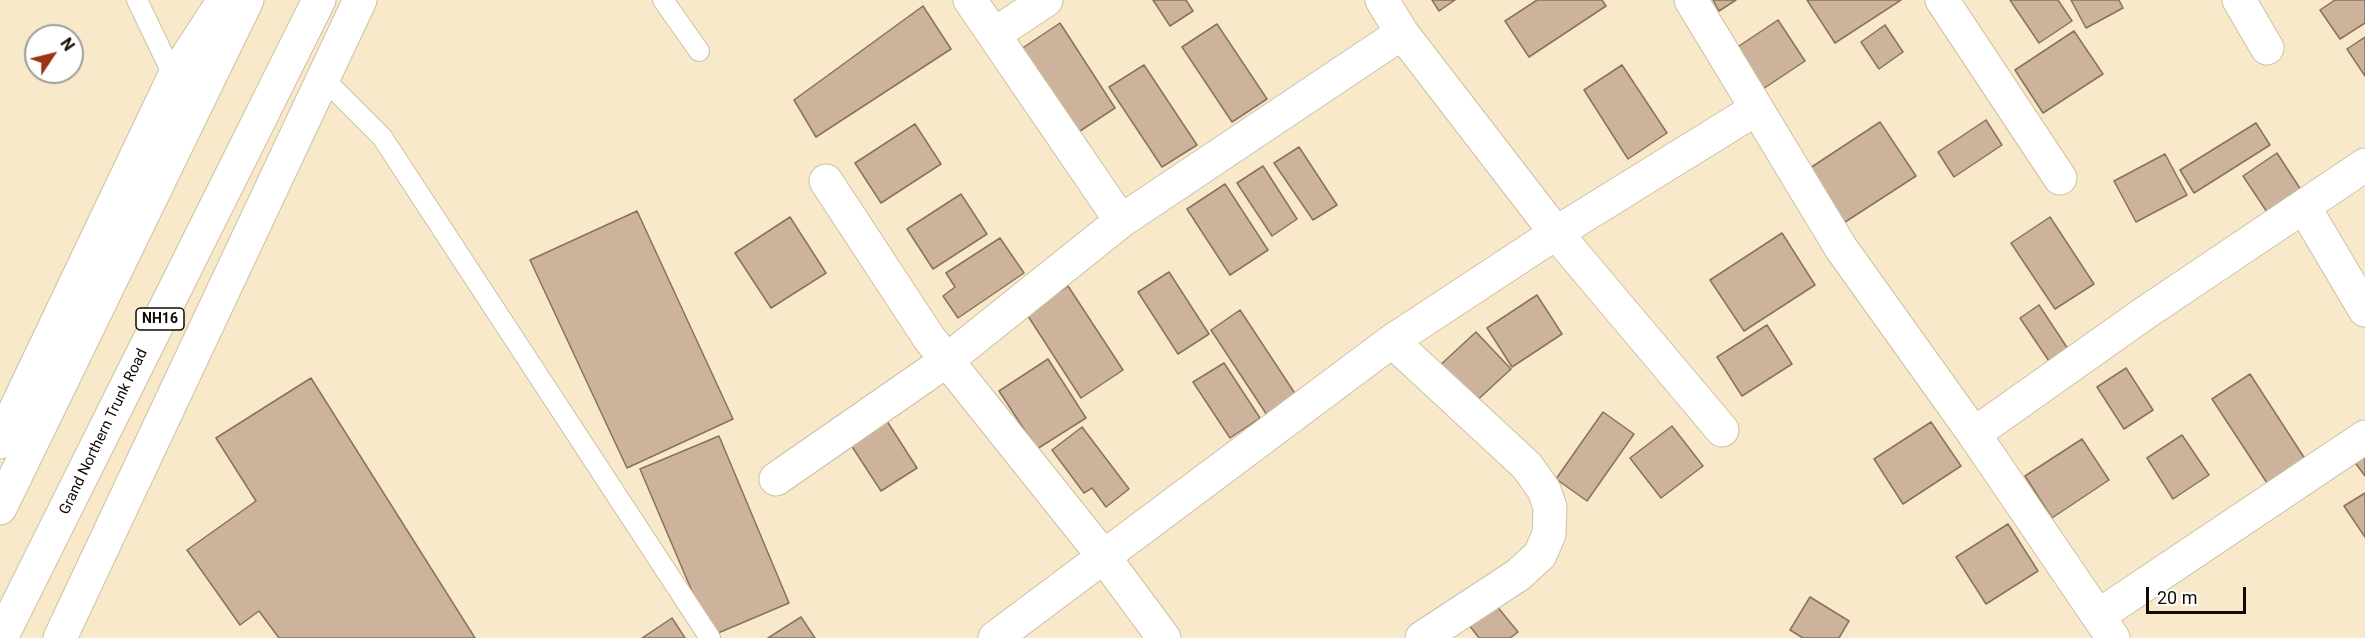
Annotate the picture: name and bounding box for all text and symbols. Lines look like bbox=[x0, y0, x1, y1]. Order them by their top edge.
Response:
north arrow bbox=[24, 24, 84, 84]
text: N bbox=[56, 34, 79, 55]
road number: NH16 bbox=[136, 308, 184, 330]
street label: Grand Northern Trunk Road bbox=[56, 346, 152, 518]
scale bar bbox=[2149, 575, 2250, 613]
text: 20 m bbox=[2157, 587, 2197, 608]

